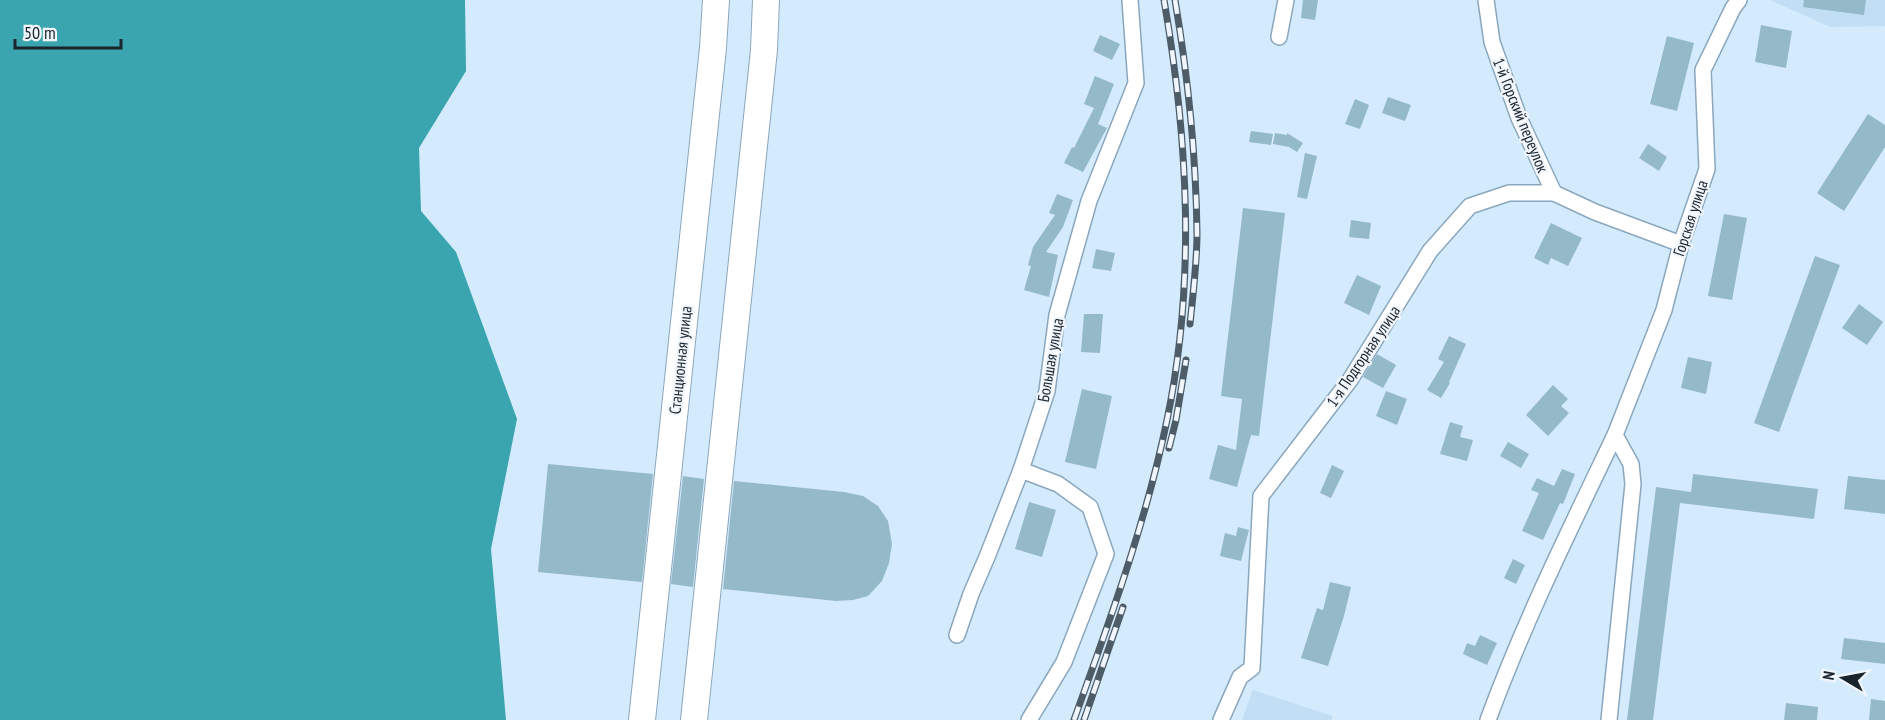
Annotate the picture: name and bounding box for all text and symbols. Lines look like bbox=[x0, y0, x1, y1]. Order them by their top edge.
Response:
scale bar bbox=[15, 12, 122, 50]
text: 50 m bbox=[24, 21, 56, 44]
street label: 1-й Горский переулок bbox=[1489, 55, 1553, 176]
street label: Горская улица bbox=[1668, 177, 1712, 259]
street label: 1-я Подгорная улица bbox=[1322, 302, 1404, 410]
street label: Станционная улица bbox=[664, 305, 696, 415]
street label: Большая улица bbox=[1033, 317, 1067, 403]
north arrow bbox=[1813, 648, 1873, 708]
text: N bbox=[1818, 669, 1839, 681]

